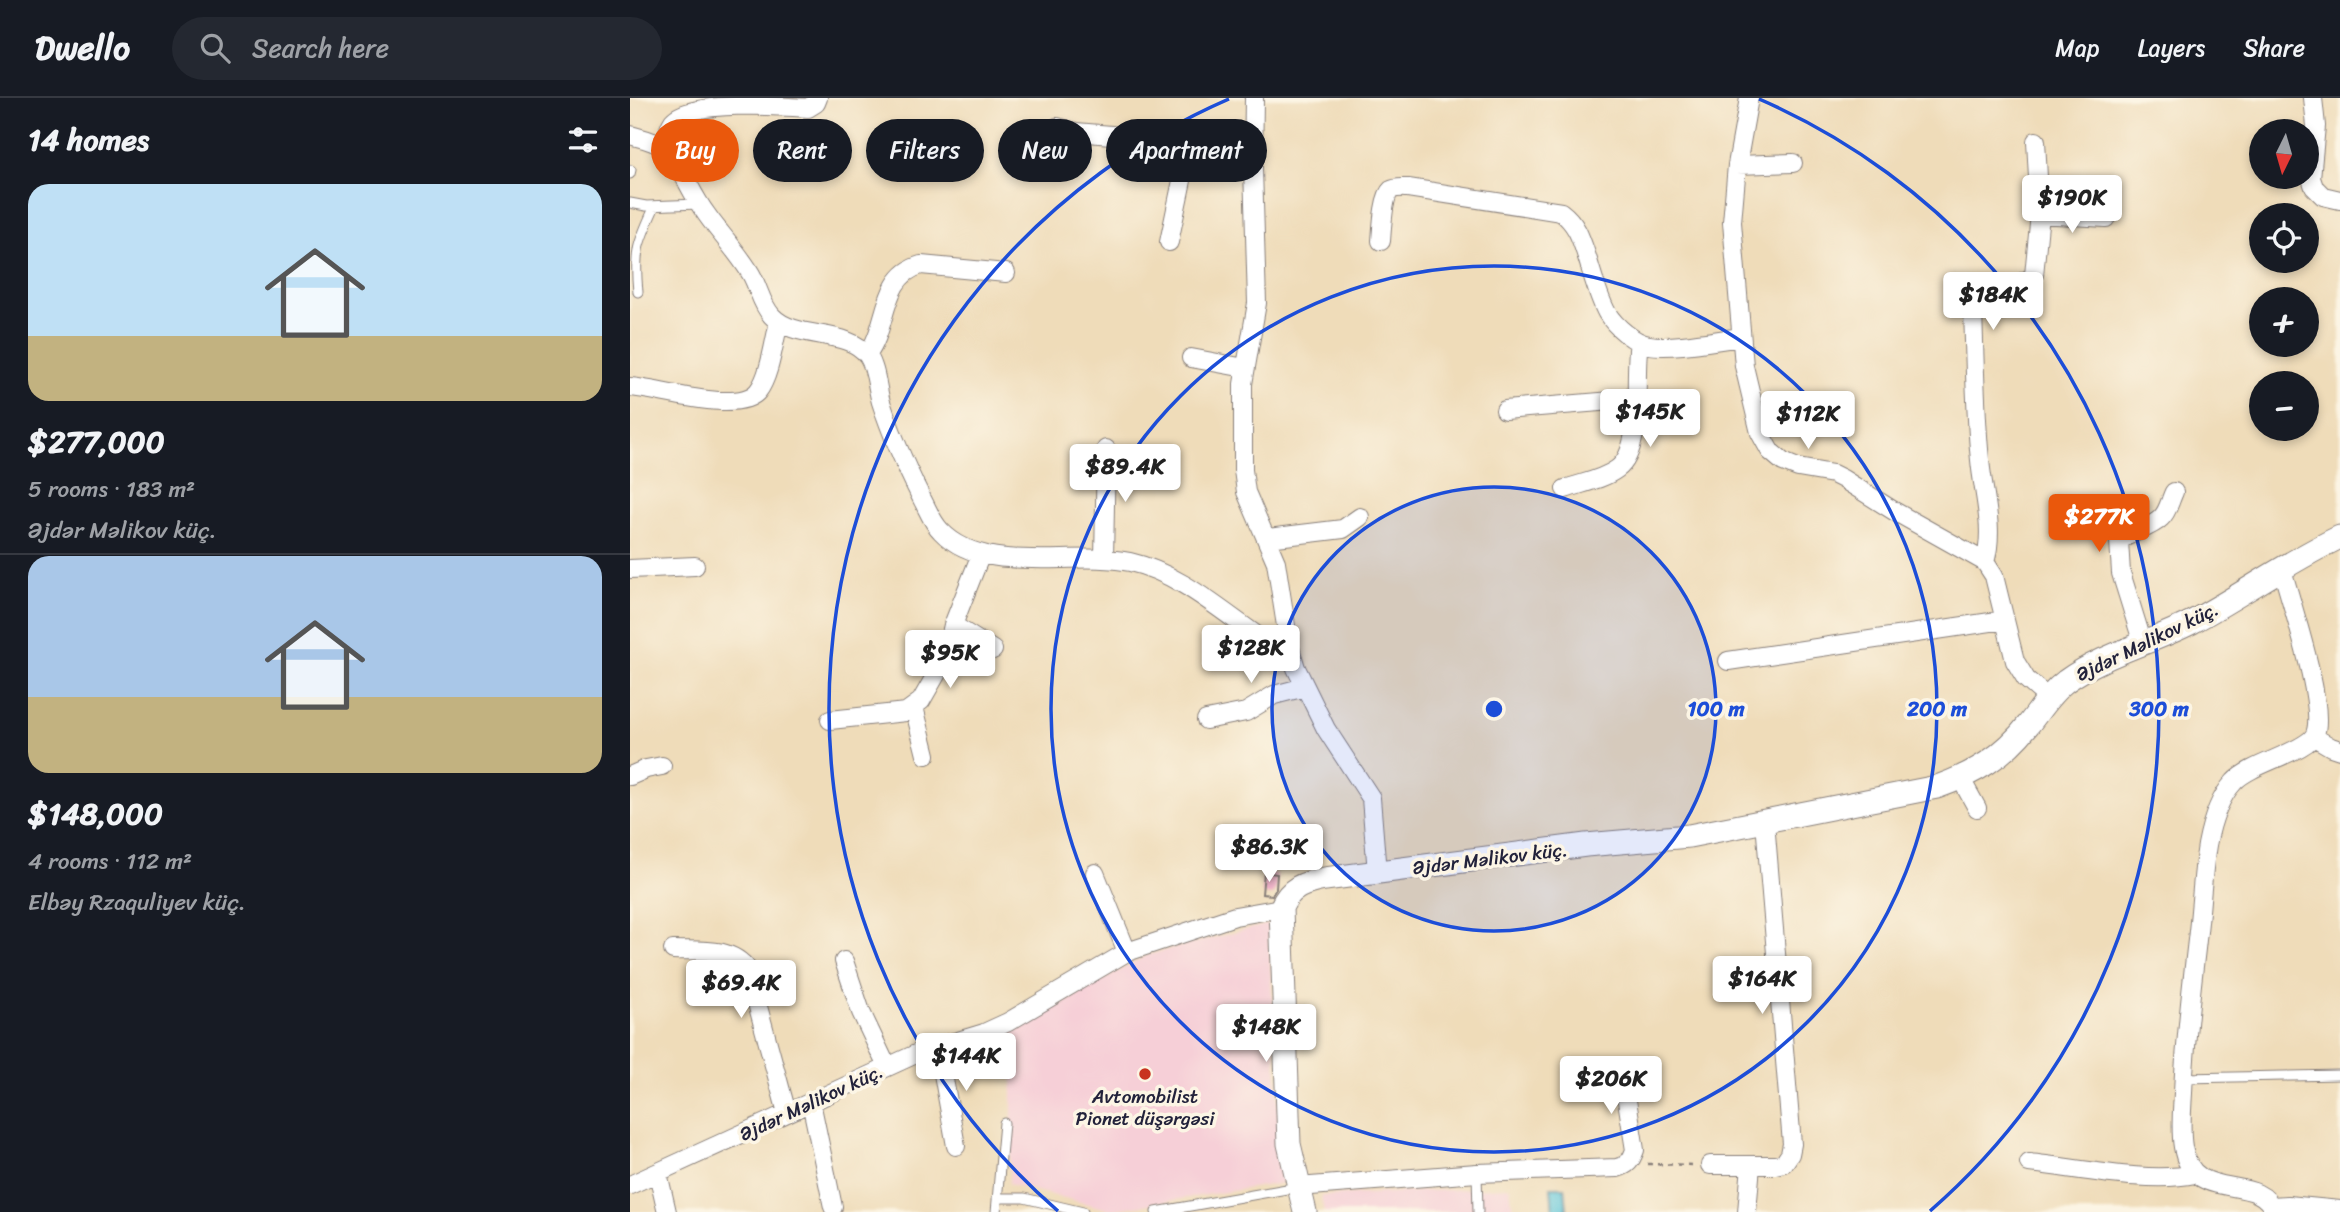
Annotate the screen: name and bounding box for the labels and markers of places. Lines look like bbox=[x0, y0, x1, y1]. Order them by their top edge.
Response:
pin: $190K bbox=[2023, 176, 2121, 235]
pin: $184K bbox=[1944, 272, 2042, 332]
pin: $145K bbox=[1601, 390, 1699, 449]
pin: $112K bbox=[1759, 392, 1857, 451]
pin: $89.4K bbox=[1068, 444, 1182, 504]
pin: $277K bbox=[2050, 494, 2148, 554]
pin: $128K bbox=[1202, 626, 1300, 685]
pin: $95K bbox=[909, 630, 991, 690]
centre of rings bbox=[1482, 697, 1506, 721]
pin: $86.3K bbox=[1212, 824, 1326, 884]
pin: $164K bbox=[1713, 956, 1811, 1016]
pin: $69.4K bbox=[684, 960, 798, 1020]
pin: $148K bbox=[1217, 1004, 1315, 1064]
pin: $144K bbox=[917, 1034, 1015, 1093]
pin: $206K bbox=[1562, 1056, 1660, 1116]
marker: Avtomobilist Pionet düşərgəsi bbox=[1137, 1066, 1153, 1082]
place label: Avtomobilist Pionet düşərgəsi bbox=[1076, 1080, 1215, 1135]

